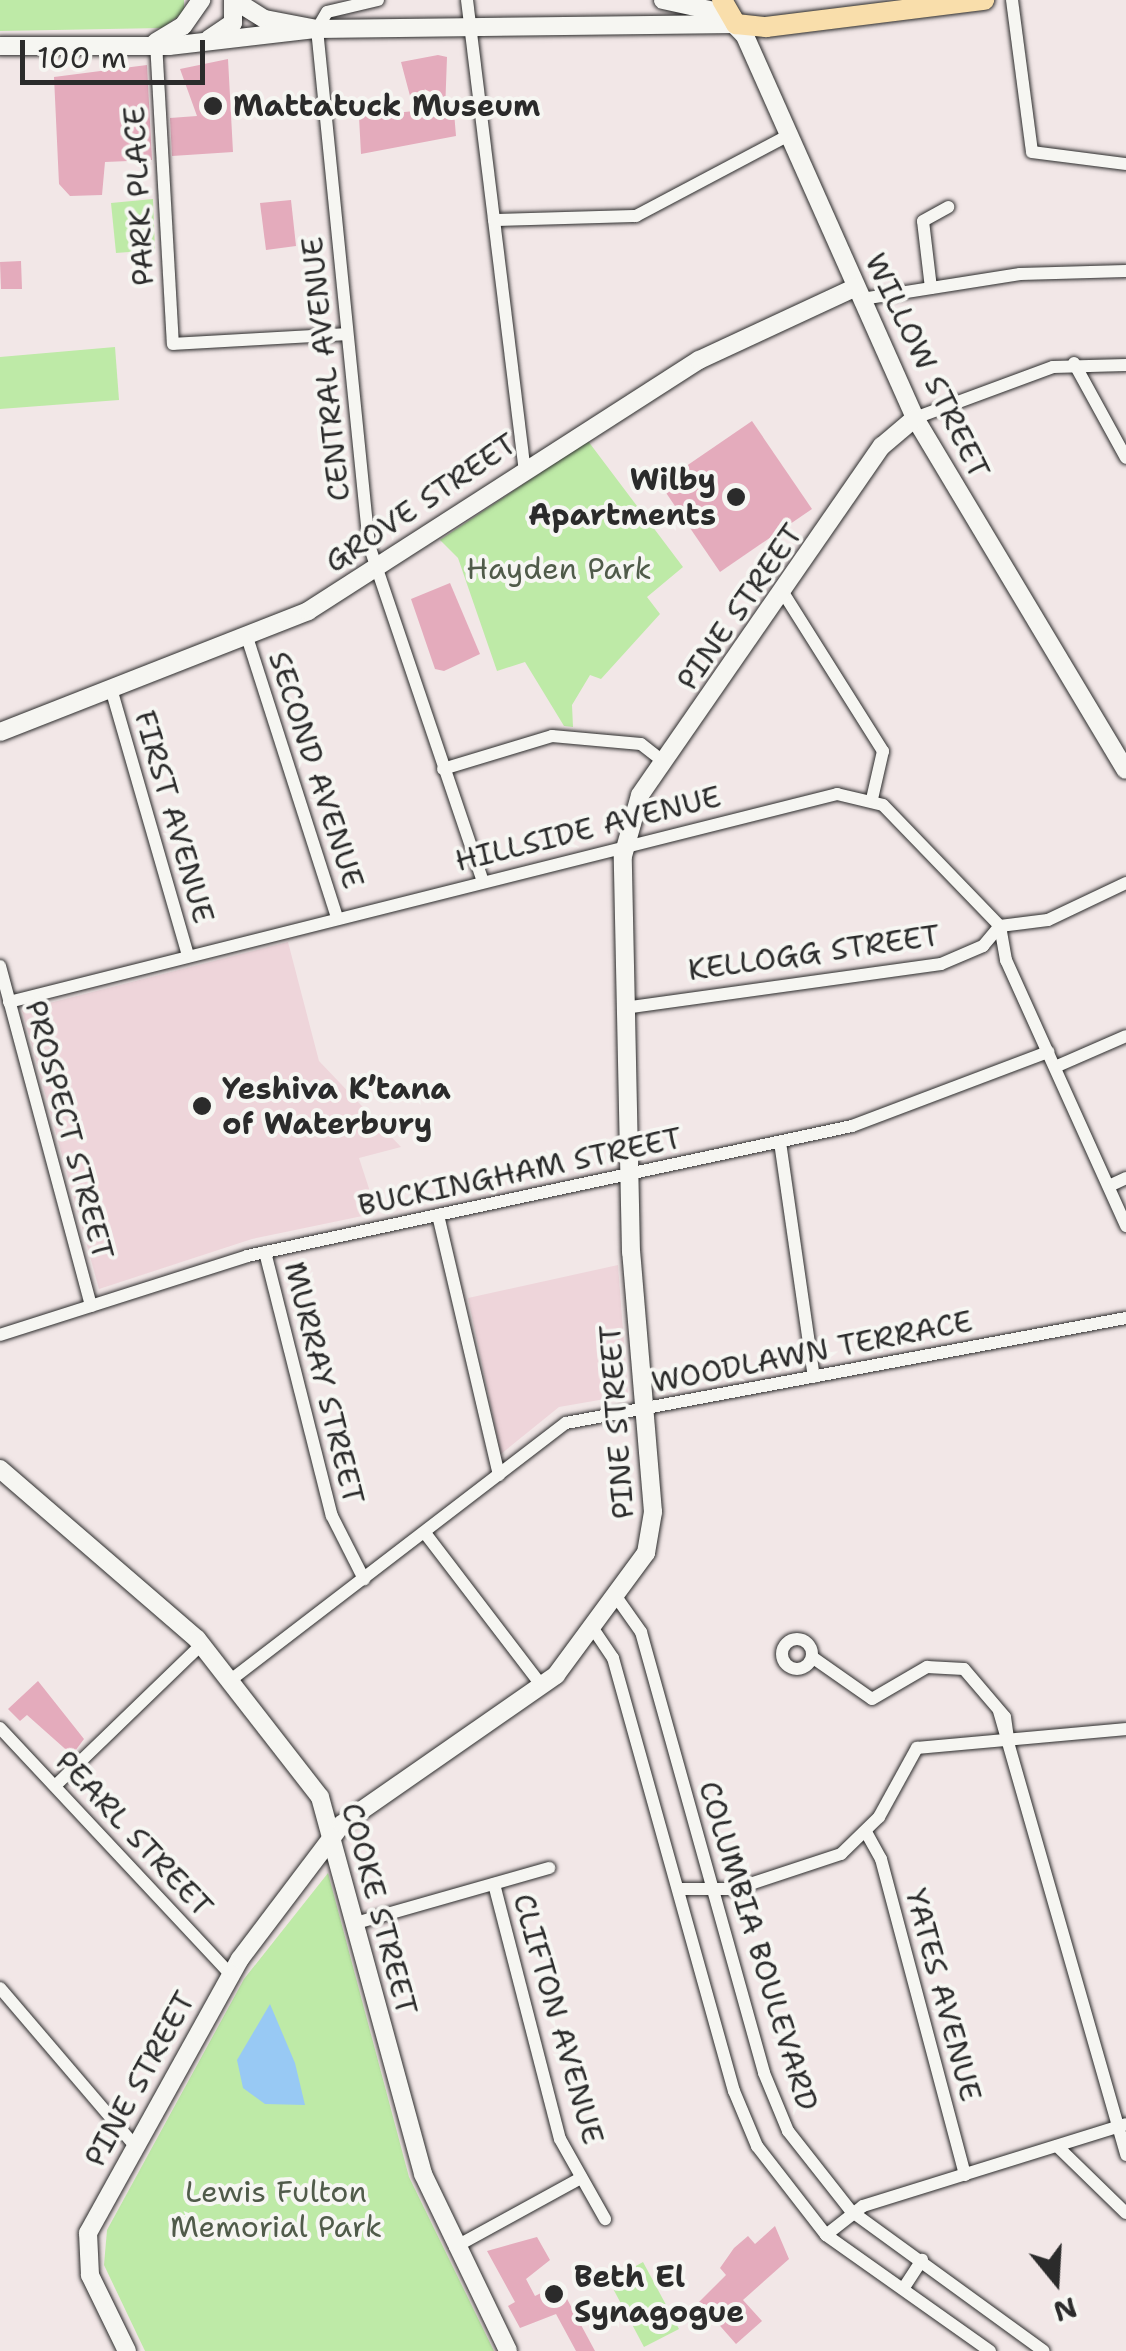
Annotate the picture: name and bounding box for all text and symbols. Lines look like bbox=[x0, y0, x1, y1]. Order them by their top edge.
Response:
scale bar bbox=[25, 20, 210, 82]
text: 100 m bbox=[37, 37, 127, 78]
place label: Mattatuck Museum bbox=[233, 88, 540, 124]
marker: Mattatuck Museum bbox=[202, 95, 224, 117]
street label: PARK PLACE bbox=[116, 105, 162, 287]
street label: CENTRAL AVENUE bbox=[294, 235, 358, 503]
street label: WILLOW STREET bbox=[857, 247, 997, 485]
street label: GROVE STREET bbox=[318, 426, 524, 580]
place label: Wilby Apartments bbox=[528, 462, 716, 532]
marker: Wilby Apartments bbox=[725, 486, 747, 508]
street label: PINE STREET bbox=[669, 517, 811, 697]
park label: Hayden Park bbox=[466, 551, 652, 587]
street label: SECOND AVENUE bbox=[261, 647, 371, 893]
street label: FIRST AVENUE bbox=[126, 706, 222, 928]
street label: HILLSIDE AVENUE bbox=[451, 779, 725, 879]
street label: KELLOGG STREET bbox=[686, 917, 942, 989]
street label: PROSPECT STREET bbox=[17, 996, 121, 1264]
place label: Yeshiva K’tana of Waterbury bbox=[222, 1071, 451, 1142]
marker: Yeshiva K’tana of Waterbury bbox=[191, 1095, 213, 1117]
street label: BUCKINGHAM STREET bbox=[355, 1120, 685, 1224]
street label: MURRAY STREET bbox=[276, 1258, 372, 1508]
street label: WOODLAWN TERRACE bbox=[649, 1303, 975, 1401]
street label: PINE STREET bbox=[592, 1324, 642, 1520]
street label: PEARL STREET bbox=[48, 1743, 220, 1925]
street label: COLUMBIA BOULEVARD bbox=[691, 1777, 825, 2115]
street label: COOKE STREET bbox=[333, 1799, 425, 2019]
street label: YATES AVENUE bbox=[897, 1885, 989, 2105]
street label: CLIFTON AVENUE bbox=[505, 1890, 611, 2148]
street label: PINE STREET bbox=[77, 1985, 203, 2173]
park label: Lewis Fulton Memorial Park bbox=[170, 2174, 382, 2244]
north arrow bbox=[1006, 2231, 1106, 2331]
place label: Beth El Synagogue bbox=[574, 2259, 744, 2330]
marker: Beth El Synagogue bbox=[543, 2283, 565, 2305]
text: N bbox=[1049, 2288, 1082, 2331]

